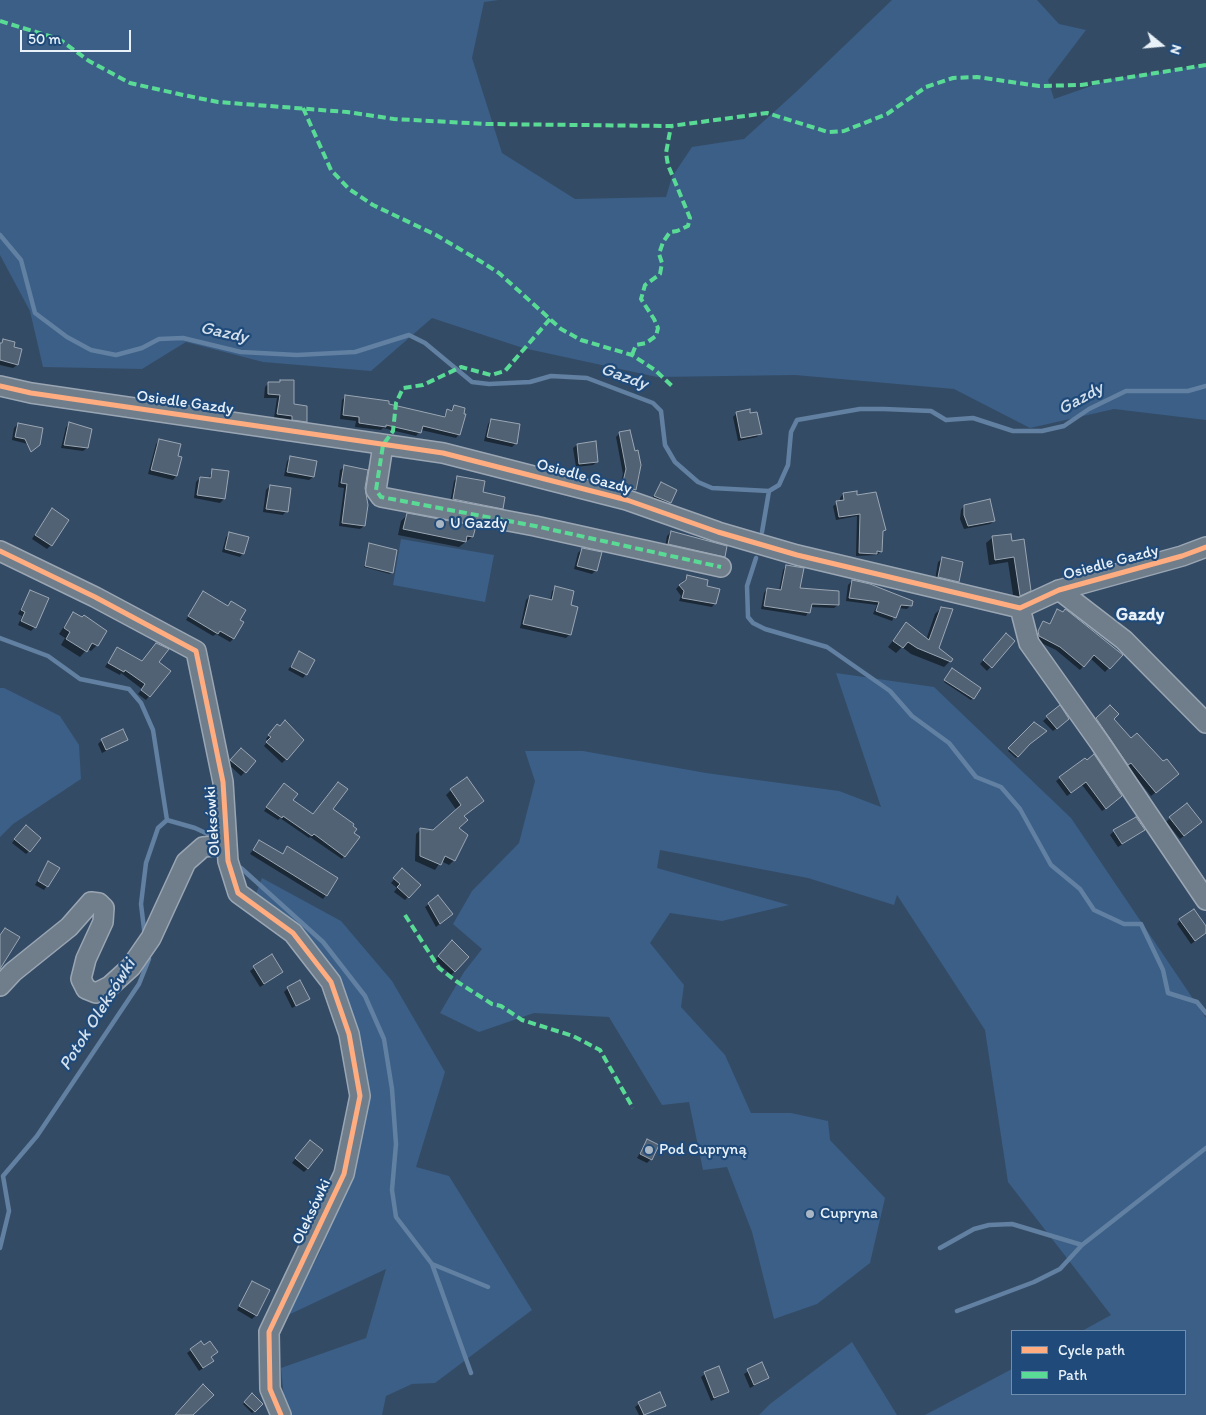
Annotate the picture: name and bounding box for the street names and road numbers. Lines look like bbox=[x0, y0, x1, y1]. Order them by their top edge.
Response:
street label: Osiedle Gazdy bbox=[135, 387, 235, 419]
street label: Osiedle Gazdy bbox=[534, 455, 634, 499]
street label: Osiedle Gazdy bbox=[1061, 541, 1161, 585]
street label: Oleksówki bbox=[201, 785, 225, 857]
street label: Oleksówki bbox=[288, 1176, 336, 1248]

